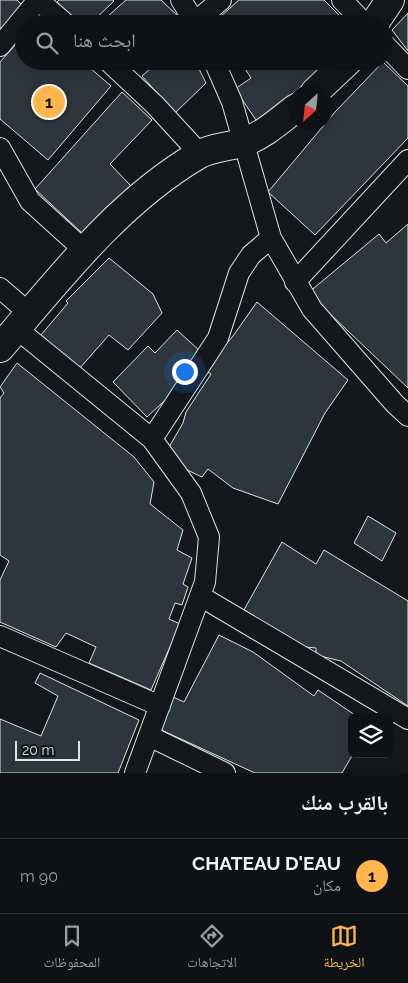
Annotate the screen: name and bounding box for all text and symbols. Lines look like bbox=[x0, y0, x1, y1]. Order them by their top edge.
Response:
search box bbox=[15, 15, 393, 70]
icon: search bbox=[33, 29, 61, 57]
text: ابحث هنا bbox=[73, 29, 136, 51]
pin: 1 bbox=[33, 83, 65, 121]
north arrow bbox=[288, 85, 333, 130]
your location bbox=[172, 359, 198, 385]
map controls bbox=[348, 713, 393, 758]
button: layers bbox=[348, 713, 393, 758]
scale bar bbox=[15, 738, 80, 761]
text: 20 m bbox=[22, 742, 54, 758]
text: بالقرب منك bbox=[301, 790, 388, 815]
text: CHATEAU D'EAU bbox=[192, 852, 341, 874]
text: 90 m bbox=[20, 867, 58, 886]
text: 1 bbox=[368, 867, 376, 886]
text: مكان bbox=[313, 876, 341, 895]
tab: المحفوظات bbox=[43, 922, 100, 976]
tab: الاتجاهات bbox=[187, 922, 237, 976]
tab: الخريطة bbox=[323, 922, 365, 976]

